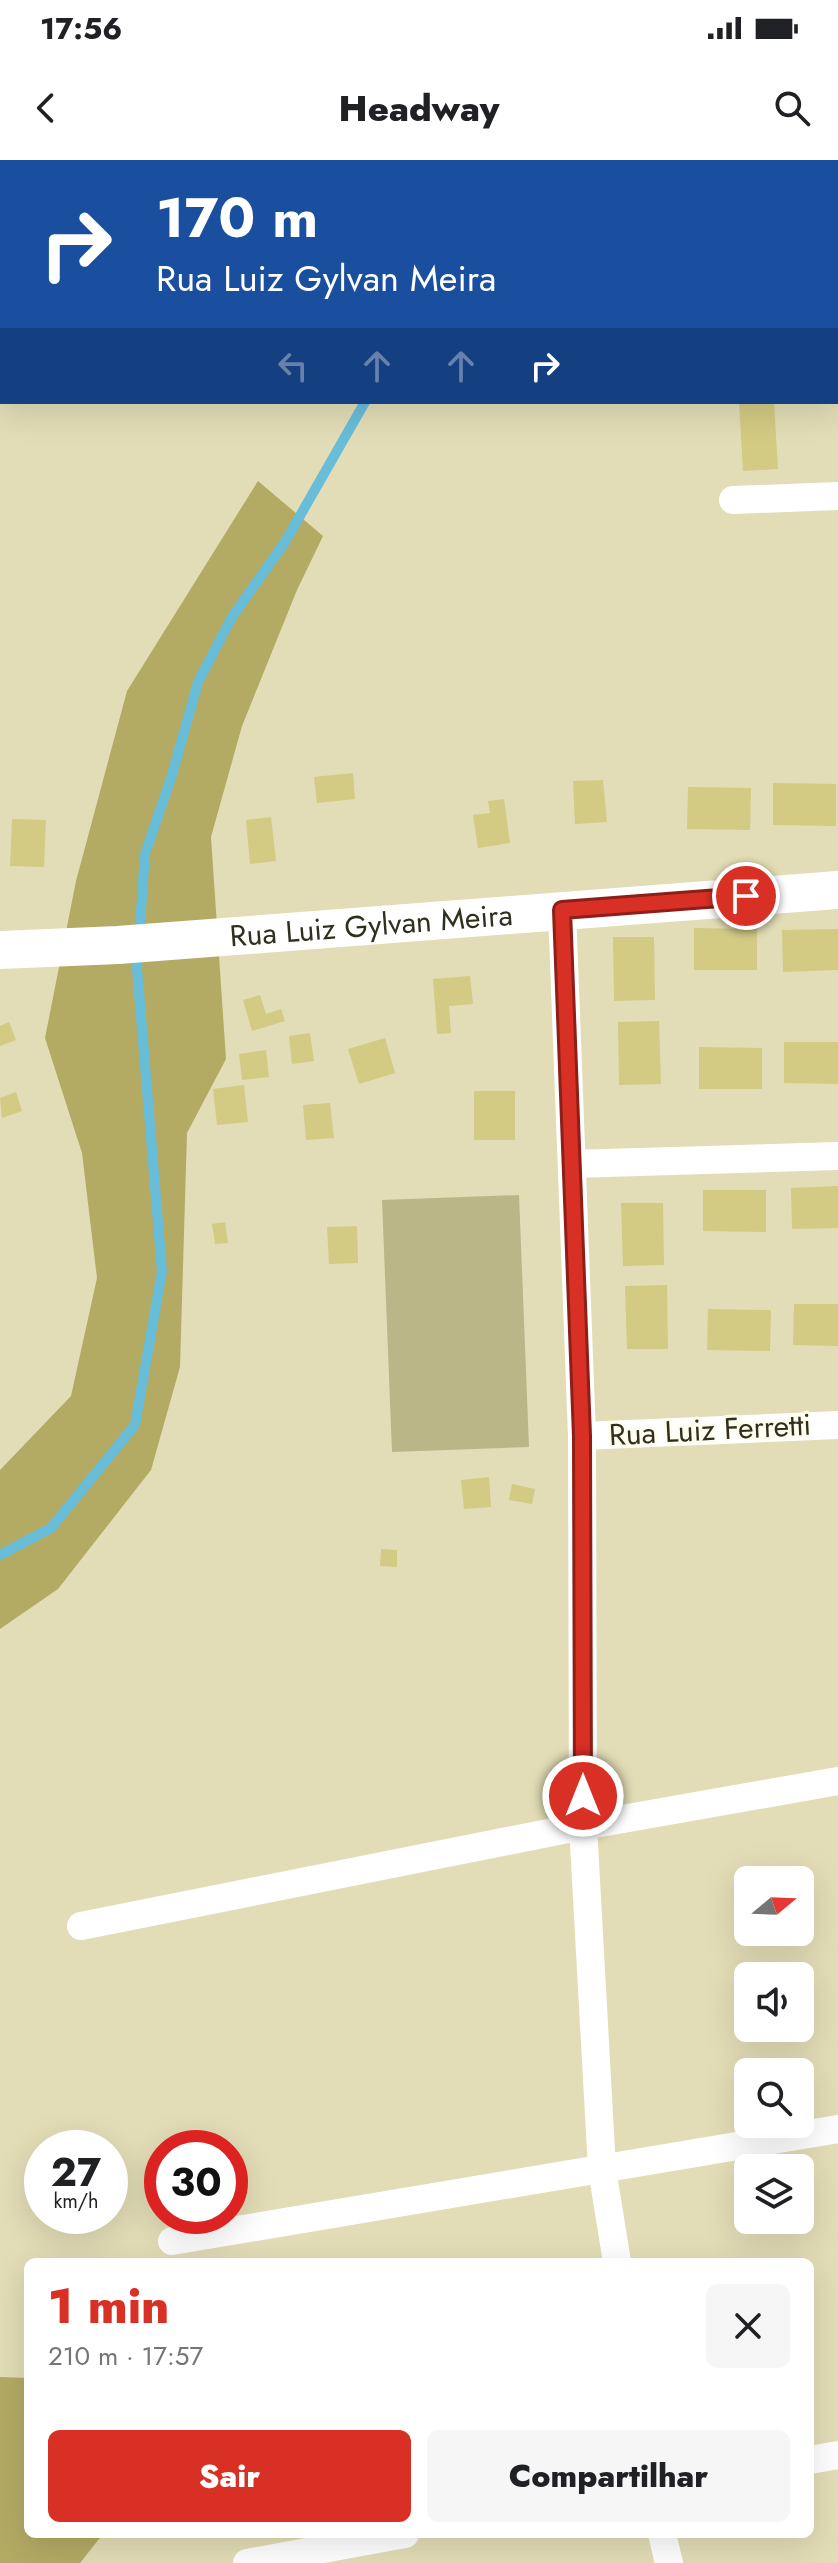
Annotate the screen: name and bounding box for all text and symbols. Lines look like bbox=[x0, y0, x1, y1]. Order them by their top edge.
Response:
text: 17:56 bbox=[40, 7, 122, 50]
text: Headway bbox=[339, 82, 499, 134]
icon: back bbox=[24, 86, 68, 130]
icon: search bbox=[770, 86, 814, 130]
text: 170 m bbox=[156, 177, 318, 258]
icon: right bbox=[24, 192, 128, 296]
text: Rua Luiz Gylvan Meira bbox=[156, 252, 496, 304]
icon: left bbox=[271, 344, 315, 388]
icon: ahead bbox=[355, 344, 399, 388]
icon: ahead bbox=[439, 344, 483, 388]
icon: right bbox=[523, 344, 567, 388]
pin bbox=[712, 862, 780, 930]
icon: arrive bbox=[724, 874, 768, 918]
street label: Rua Luiz Gylvan Meira bbox=[228, 893, 514, 957]
street label: Rua Luiz Ferretti bbox=[608, 1403, 812, 1456]
position arrow bbox=[541, 1754, 625, 1838]
north arrow bbox=[734, 1866, 814, 1946]
map controls bbox=[734, 1866, 814, 2234]
button: sound bbox=[734, 1962, 814, 2042]
button: search bbox=[734, 2058, 814, 2138]
speed limit sign: 30 bbox=[144, 2130, 248, 2234]
text: 27 bbox=[51, 2143, 101, 2201]
button: layers bbox=[734, 2154, 814, 2234]
text: km/h bbox=[53, 2187, 99, 2216]
text: 1 min bbox=[48, 2272, 169, 2341]
button: close bbox=[706, 2284, 790, 2368]
text: 210 m · 17:57 bbox=[48, 2337, 203, 2375]
button: Sair bbox=[48, 2430, 411, 2522]
button: Compartilhar bbox=[427, 2430, 790, 2522]

